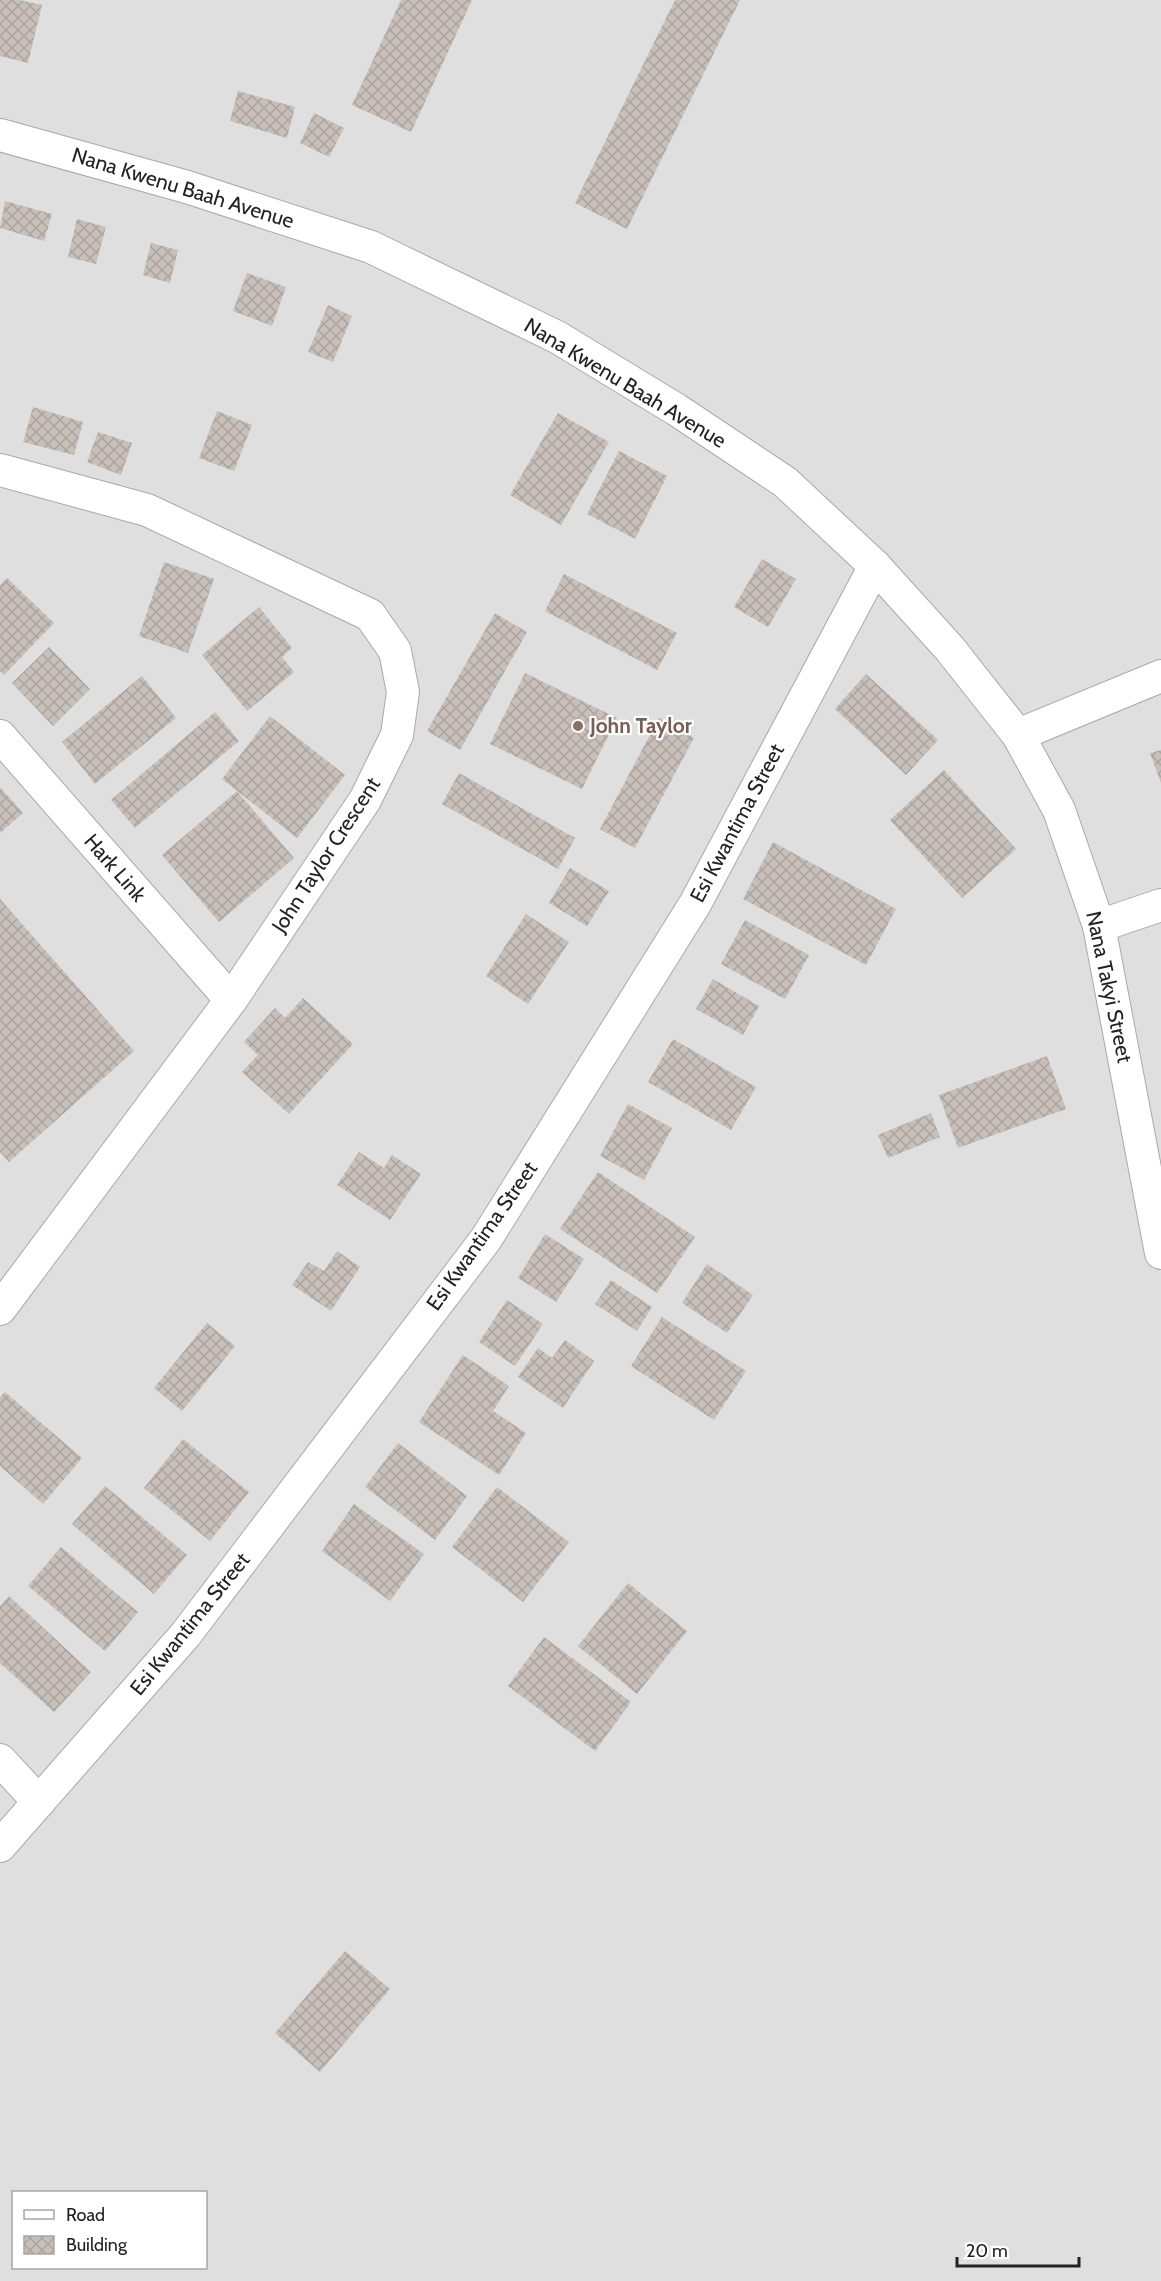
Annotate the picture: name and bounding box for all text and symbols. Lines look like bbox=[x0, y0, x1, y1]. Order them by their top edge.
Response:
street label: Nana Kwenu Baah Avenue bbox=[69, 142, 297, 233]
street label: Nana Kwenu Baah Avenue bbox=[520, 312, 731, 453]
place label: John Taylor bbox=[589, 713, 692, 738]
marker: John Taylor bbox=[571, 719, 585, 733]
street label: Esi Kwantima Street bbox=[684, 739, 789, 906]
street label: John Taylor Crescent bbox=[266, 773, 385, 938]
street label: Hark Link bbox=[79, 829, 152, 907]
street label: Nana Takyi Street bbox=[1081, 909, 1138, 1065]
street label: Esi Kwantima Street bbox=[421, 1157, 542, 1315]
street label: Esi Kwantima Street bbox=[125, 1547, 255, 1700]
legend bbox=[12, 2191, 207, 2269]
text: Road bbox=[66, 2204, 105, 2226]
scale bar bbox=[957, 2230, 1078, 2268]
text: Building bbox=[66, 2234, 128, 2256]
text: 20 m bbox=[966, 2240, 1008, 2262]

